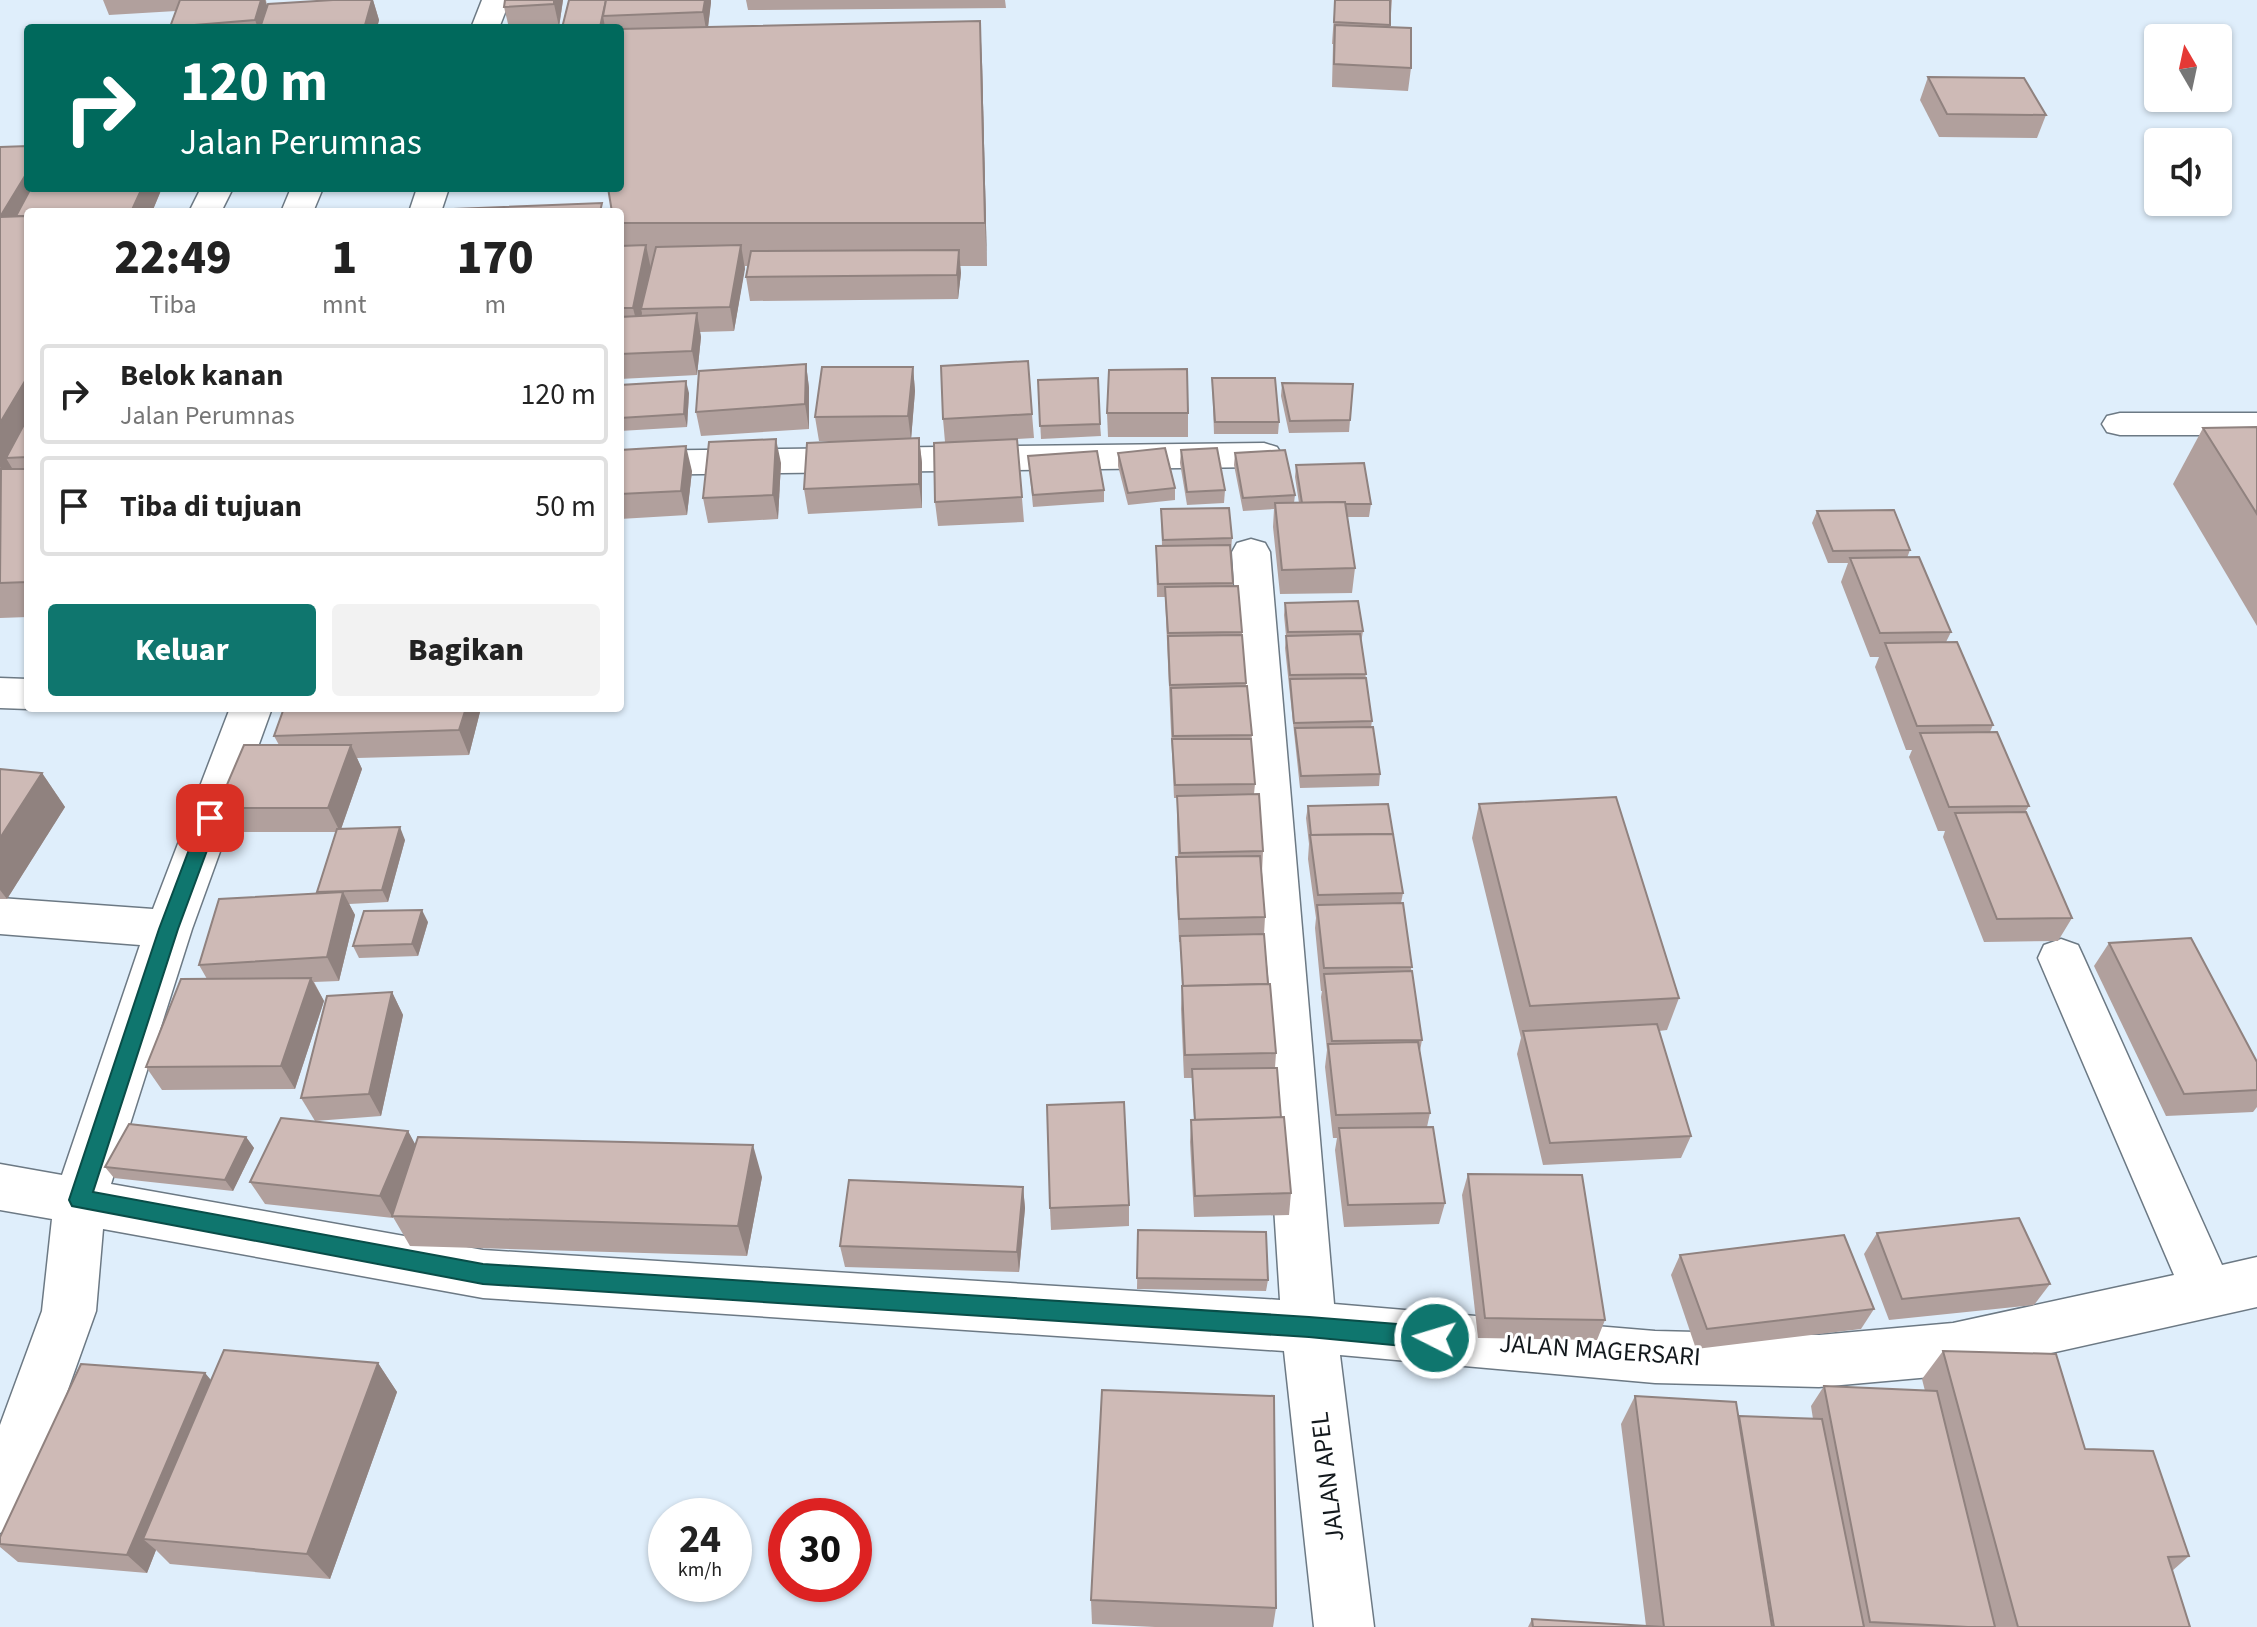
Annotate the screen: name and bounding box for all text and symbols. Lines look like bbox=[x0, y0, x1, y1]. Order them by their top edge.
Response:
north arrow bbox=[2144, 24, 2232, 112]
map controls bbox=[2144, 24, 2232, 216]
text: 120 m bbox=[180, 43, 328, 122]
icon: right bbox=[48, 56, 152, 160]
text: Jalan Perumnas bbox=[180, 117, 422, 168]
button: sound bbox=[2144, 128, 2232, 216]
text: 22:49 bbox=[114, 224, 232, 292]
text: 1 bbox=[331, 224, 357, 292]
text: 170 bbox=[457, 224, 534, 292]
text: Tiba bbox=[149, 286, 197, 323]
text: mnt bbox=[322, 286, 367, 323]
text: m bbox=[484, 286, 506, 323]
text: Belok kanan bbox=[120, 354, 283, 397]
icon: right bbox=[52, 372, 96, 416]
text: 120 m bbox=[520, 373, 596, 416]
text: Jalan Perumnas bbox=[120, 397, 295, 434]
icon: arrive bbox=[52, 484, 96, 528]
text: Tiba di tujuan bbox=[120, 485, 302, 528]
text: 50 m bbox=[535, 485, 596, 528]
button: Keluar bbox=[48, 604, 316, 696]
button: Bagikan bbox=[332, 604, 600, 696]
pin bbox=[176, 784, 244, 852]
icon: arrive bbox=[188, 796, 232, 840]
position arrow bbox=[1393, 1296, 1477, 1380]
street label: JALAN MAGERSARI bbox=[1498, 1324, 1702, 1376]
street label: JALAN APEL bbox=[1301, 1410, 1353, 1544]
speed limit sign: 30 bbox=[768, 1498, 872, 1602]
text: 24 bbox=[679, 1511, 721, 1568]
text: km/h bbox=[678, 1556, 722, 1584]

